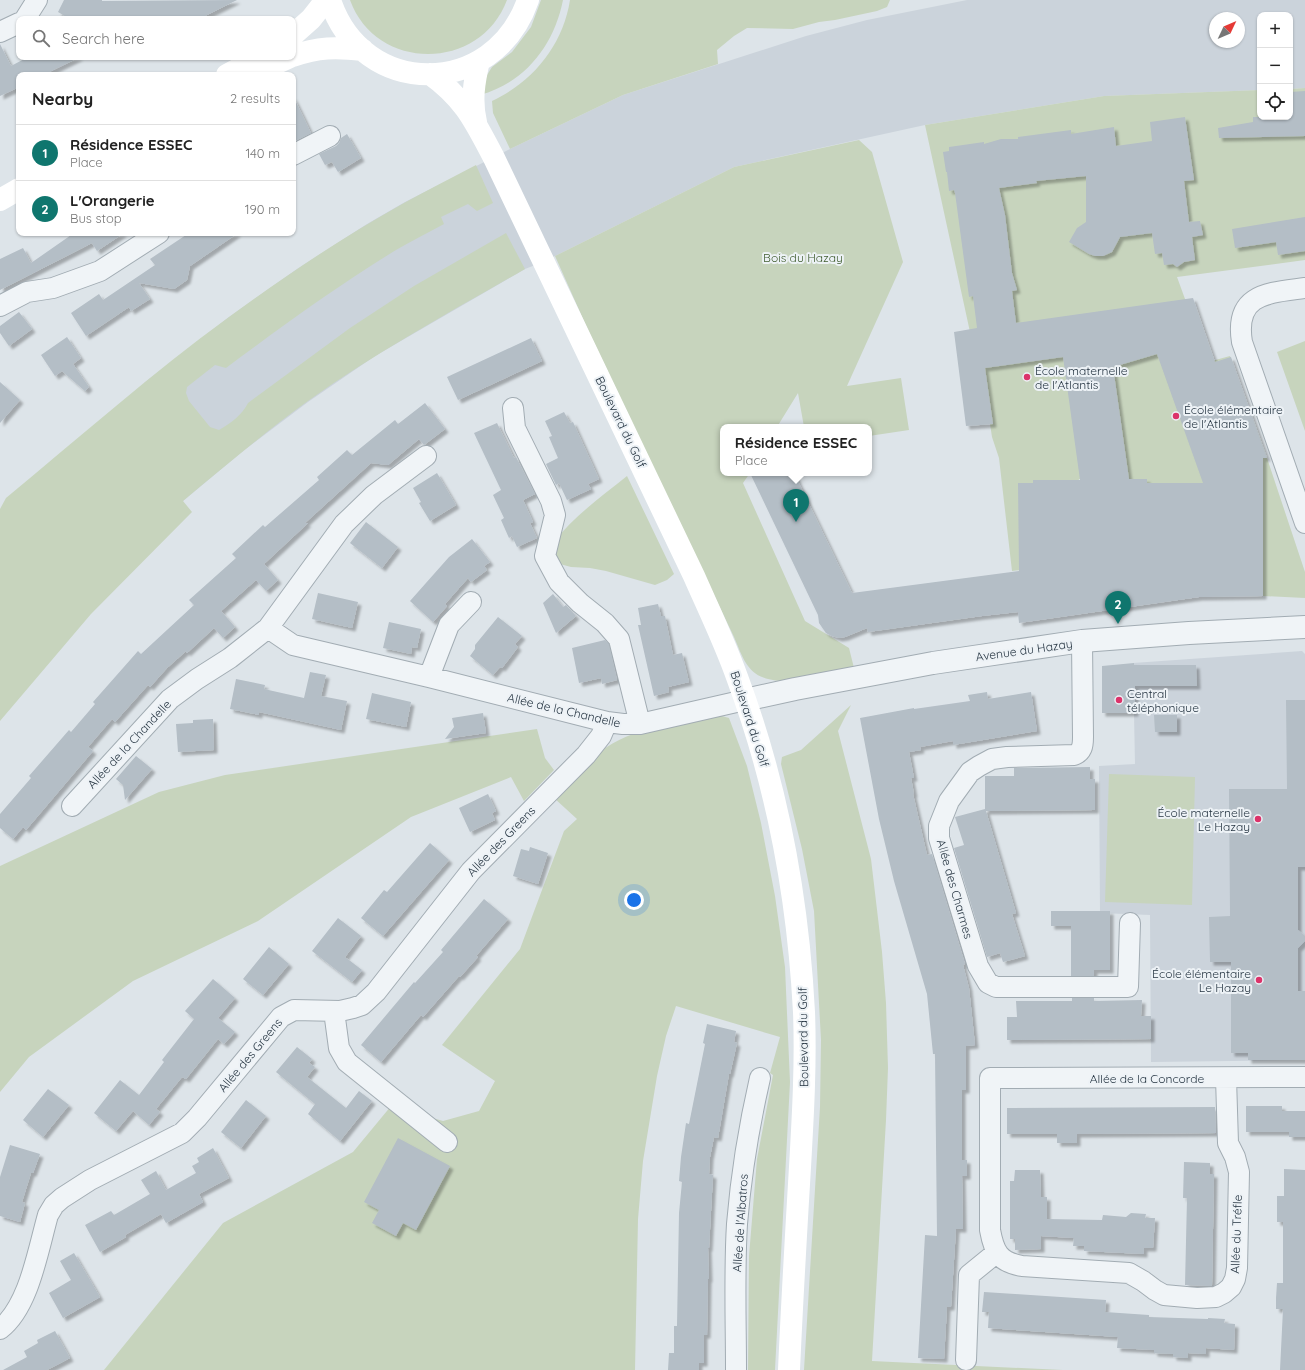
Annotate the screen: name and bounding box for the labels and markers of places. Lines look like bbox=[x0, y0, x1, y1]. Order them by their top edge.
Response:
place label: École maternelle de l'Atlantis bbox=[1035, 363, 1128, 392]
marker: École maternelle de l'Atlantis bbox=[1022, 372, 1032, 382]
place label: École élémentaire de l'Atlantis bbox=[1184, 402, 1283, 431]
marker: École élémentaire de l'Atlantis bbox=[1171, 411, 1181, 421]
pin: 1 bbox=[783, 489, 809, 522]
pin: 2 bbox=[1105, 591, 1131, 624]
place label: Central téléphonique bbox=[1127, 686, 1199, 715]
marker: Central téléphonique bbox=[1114, 695, 1124, 705]
place label: École maternelle Le Hazay bbox=[1158, 805, 1250, 834]
marker: École maternelle Le Hazay bbox=[1253, 814, 1263, 824]
place label: École élémentaire Le Hazay bbox=[1152, 966, 1251, 995]
marker: École élémentaire Le Hazay bbox=[1254, 975, 1264, 985]

